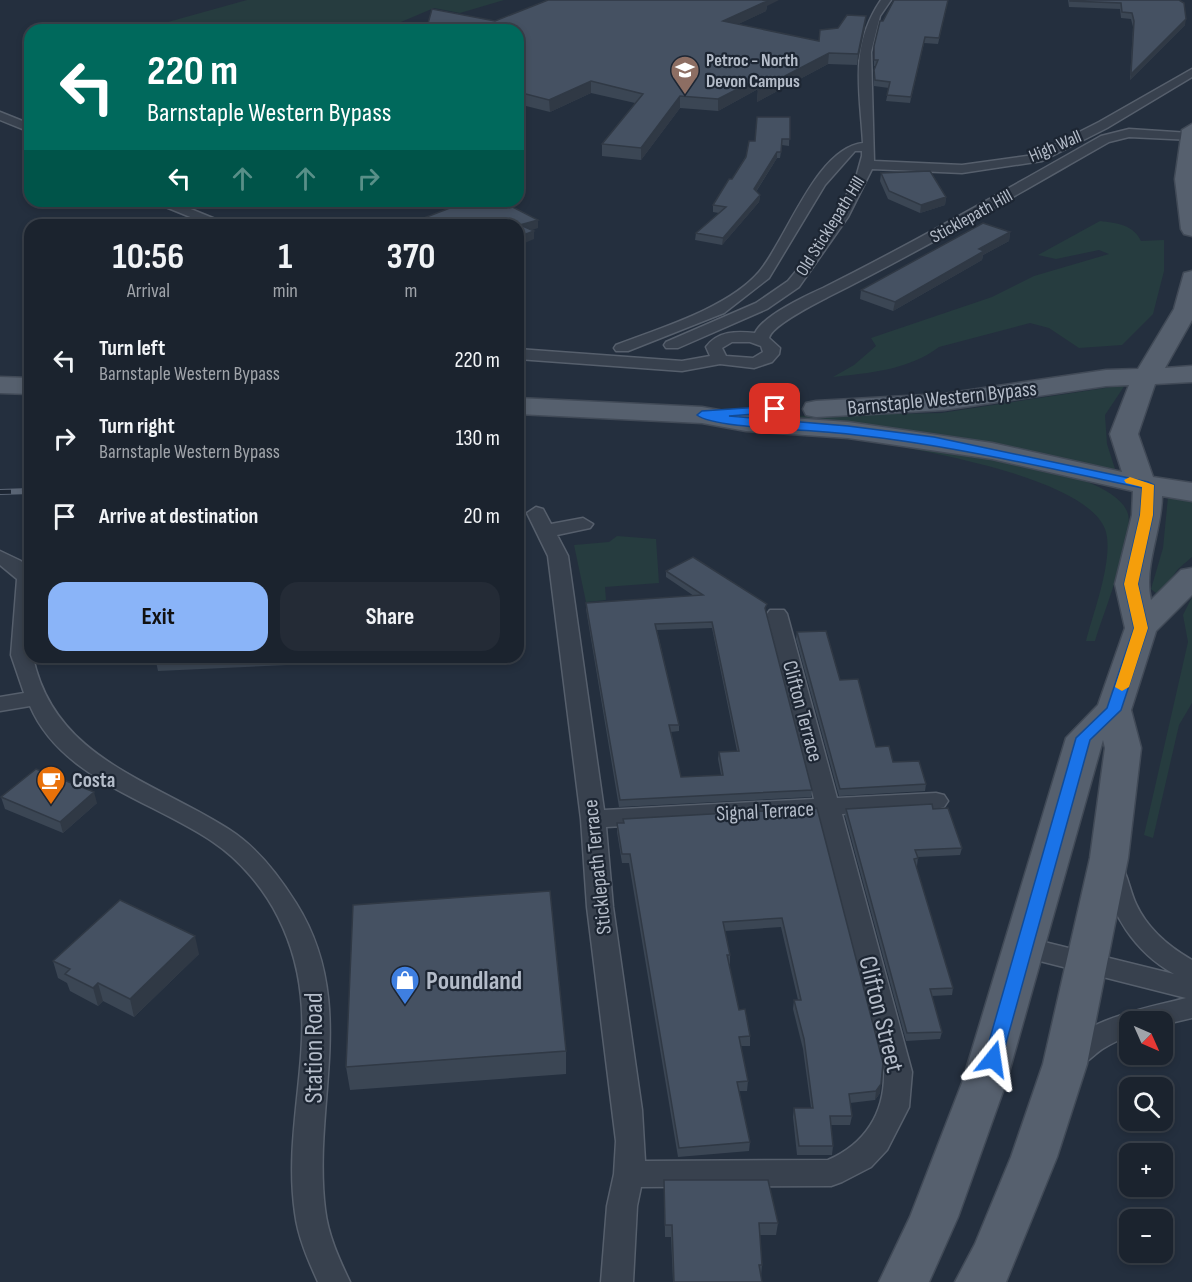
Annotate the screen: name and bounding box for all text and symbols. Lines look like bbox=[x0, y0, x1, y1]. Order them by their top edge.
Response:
text: 220 m bbox=[147, 46, 238, 97]
icon: left bbox=[48, 48, 126, 126]
place label: Petroc - North Devon Campus bbox=[706, 50, 800, 92]
school or university icon: Petroc - North Devon Campus bbox=[669, 54, 701, 96]
text: Barnstaple Western Bypass bbox=[147, 97, 391, 129]
street label: High Wall bbox=[1026, 126, 1085, 167]
icon: left bbox=[163, 162, 196, 195]
icon: ahead bbox=[226, 162, 259, 195]
icon: ahead bbox=[289, 162, 322, 195]
icon: right bbox=[352, 162, 385, 195]
street label: Old Sticklepath Hill bbox=[791, 173, 869, 280]
street label: Sticklepath Hill bbox=[926, 185, 1016, 248]
text: 10:56 bbox=[113, 236, 184, 279]
text: 1 bbox=[278, 236, 292, 279]
text: 370 bbox=[387, 236, 435, 279]
text: Arrival bbox=[127, 279, 170, 303]
text: min bbox=[273, 279, 298, 303]
text: m bbox=[405, 279, 417, 303]
text: Turn left bbox=[99, 335, 165, 362]
icon: left bbox=[48, 344, 81, 377]
text: 220 m bbox=[454, 347, 500, 374]
text: Barnstaple Western Bypass bbox=[99, 362, 280, 386]
street label: Barnstaple Western Bypass bbox=[846, 376, 1038, 421]
pin bbox=[749, 383, 800, 434]
icon: arrive bbox=[758, 392, 791, 425]
text: Turn right bbox=[99, 413, 175, 440]
icon: right bbox=[48, 422, 81, 455]
text: 130 m bbox=[456, 425, 500, 452]
text: Barnstaple Western Bypass bbox=[99, 440, 280, 464]
icon: arrive bbox=[48, 500, 81, 533]
text: Arrive at destination bbox=[99, 503, 258, 530]
text: 20 m bbox=[464, 503, 500, 530]
button: Exit bbox=[48, 582, 268, 651]
button: Share bbox=[280, 582, 500, 651]
street label: Clifton Terrace bbox=[777, 658, 828, 765]
cafe icon: Costa bbox=[35, 764, 67, 806]
place label: Costa bbox=[72, 768, 115, 793]
street label: Signal Terrace bbox=[716, 796, 814, 827]
street label: Sticklepath Terrace bbox=[578, 798, 617, 936]
street label: Clifton Street bbox=[851, 953, 910, 1076]
shop icon: Poundland bbox=[389, 964, 421, 1006]
place label: Poundland bbox=[426, 966, 522, 997]
street label: Station Road bbox=[299, 992, 330, 1104]
north arrow bbox=[1119, 1011, 1173, 1065]
map controls bbox=[1119, 1011, 1173, 1263]
position arrow bbox=[961, 1027, 1025, 1091]
button: search bbox=[1119, 1077, 1173, 1131]
button: + bbox=[1119, 1143, 1173, 1197]
button: − bbox=[1119, 1209, 1173, 1263]

